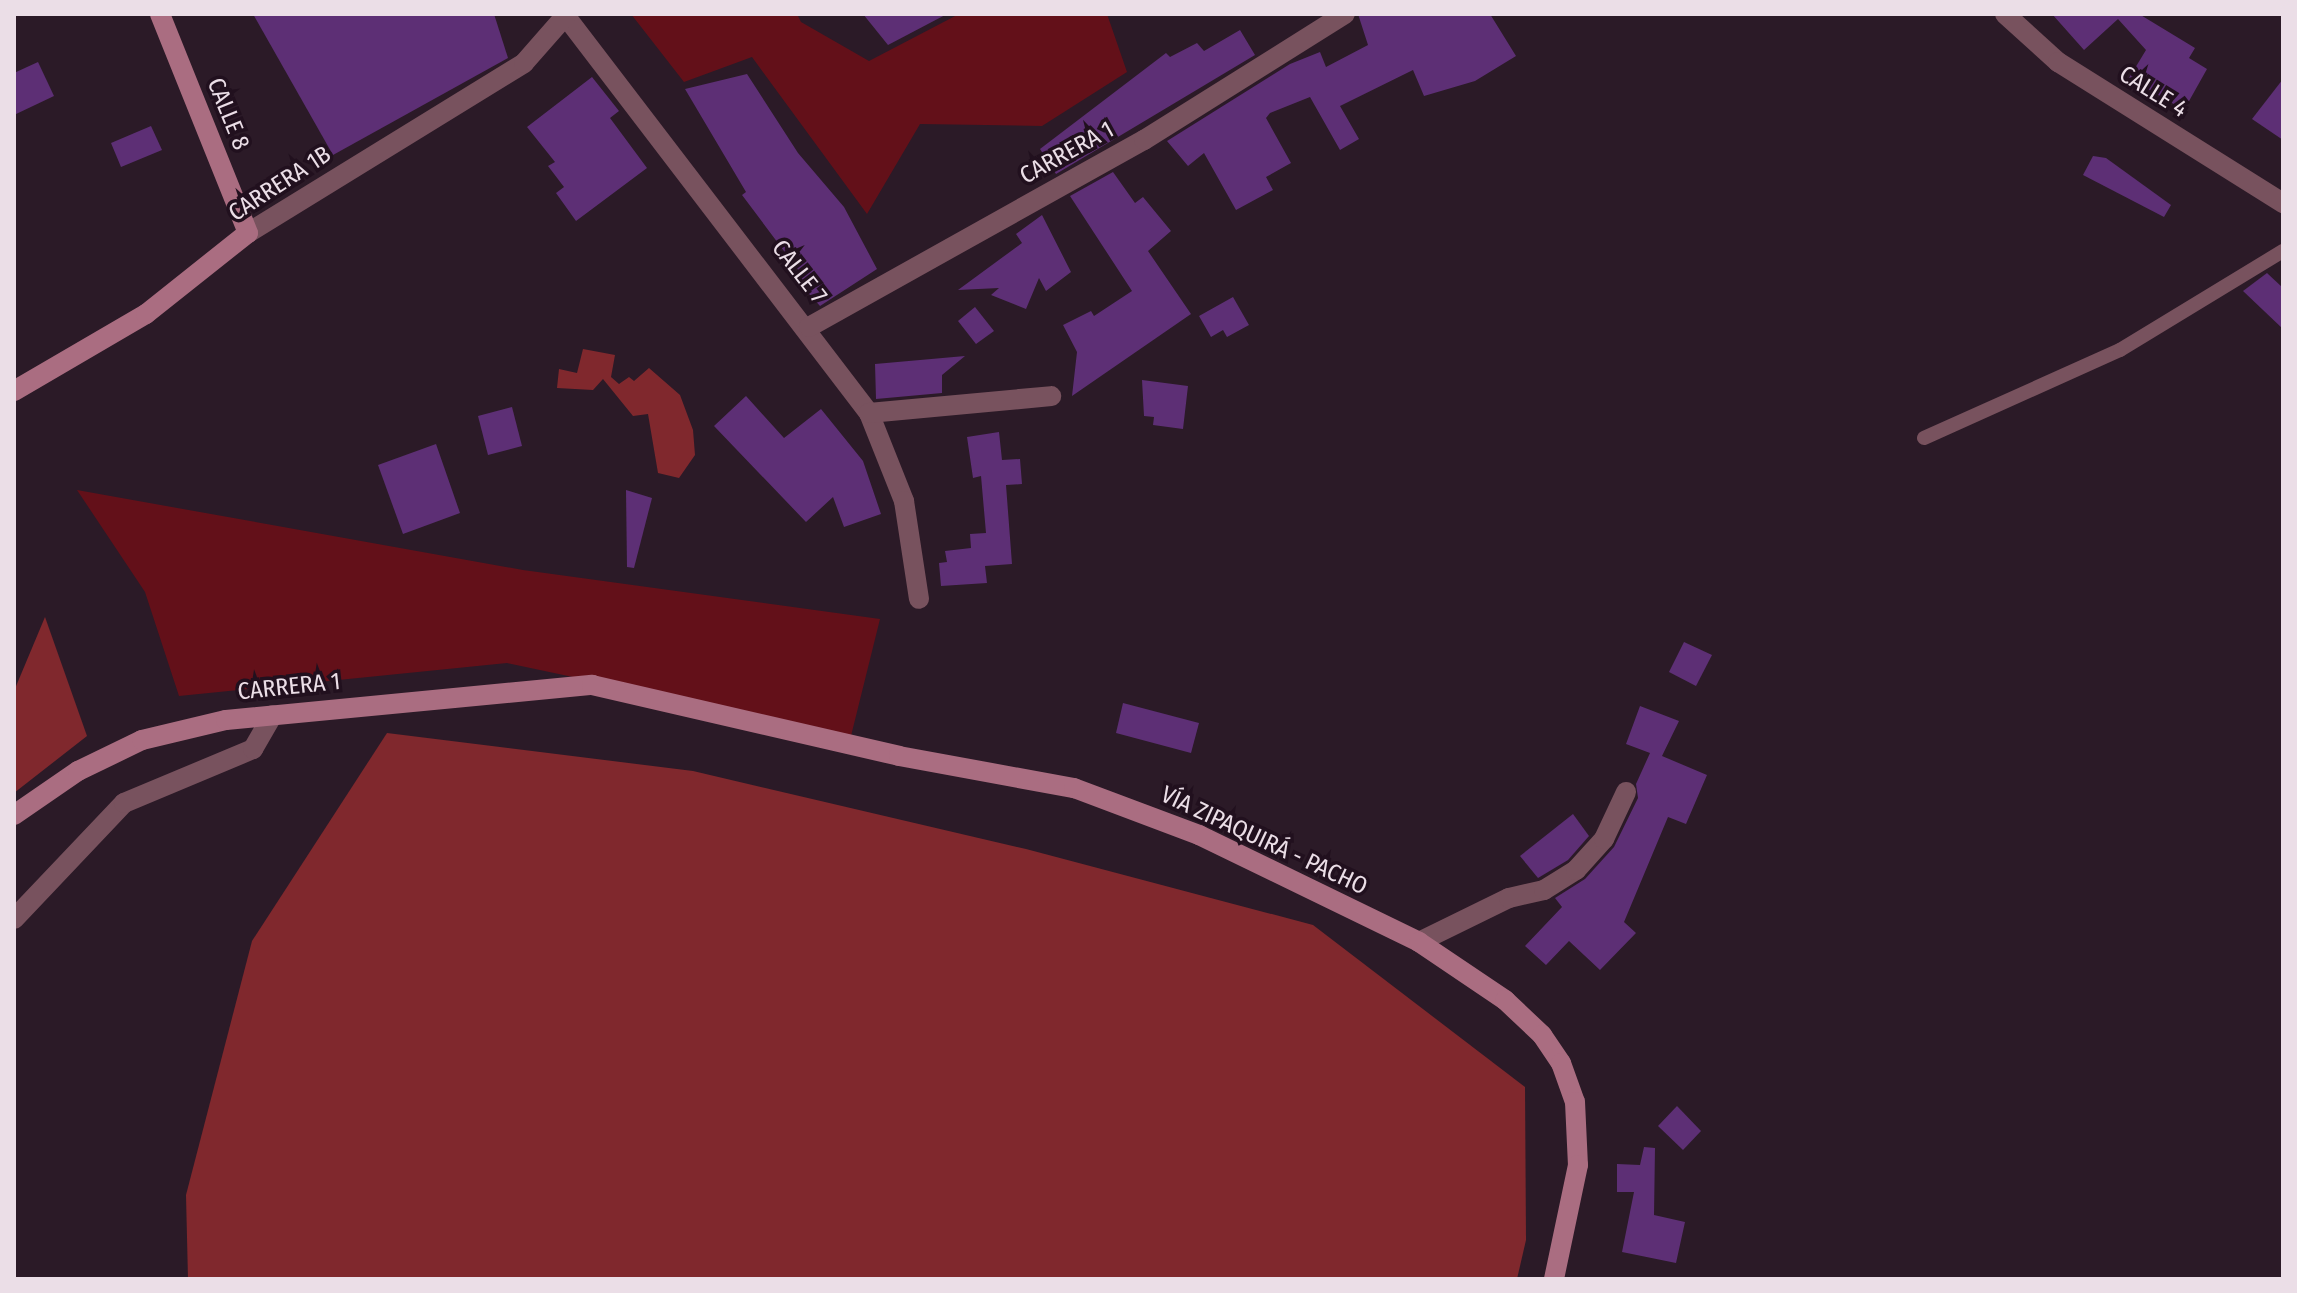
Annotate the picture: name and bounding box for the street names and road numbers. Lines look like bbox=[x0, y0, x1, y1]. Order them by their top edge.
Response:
street label: CALLE 4 bbox=[2114, 60, 2192, 124]
street label: CALLE 8 bbox=[201, 74, 255, 154]
street label: CARRERA 1 bbox=[1015, 115, 1119, 191]
street label: CARRERA 1B bbox=[223, 140, 337, 228]
street label: CALLE 7 bbox=[765, 234, 833, 310]
street label: CARRERA 1 bbox=[236, 667, 342, 707]
street label: VÍA ZIPAQUIRÁ - PACHO bbox=[1156, 781, 1372, 901]

